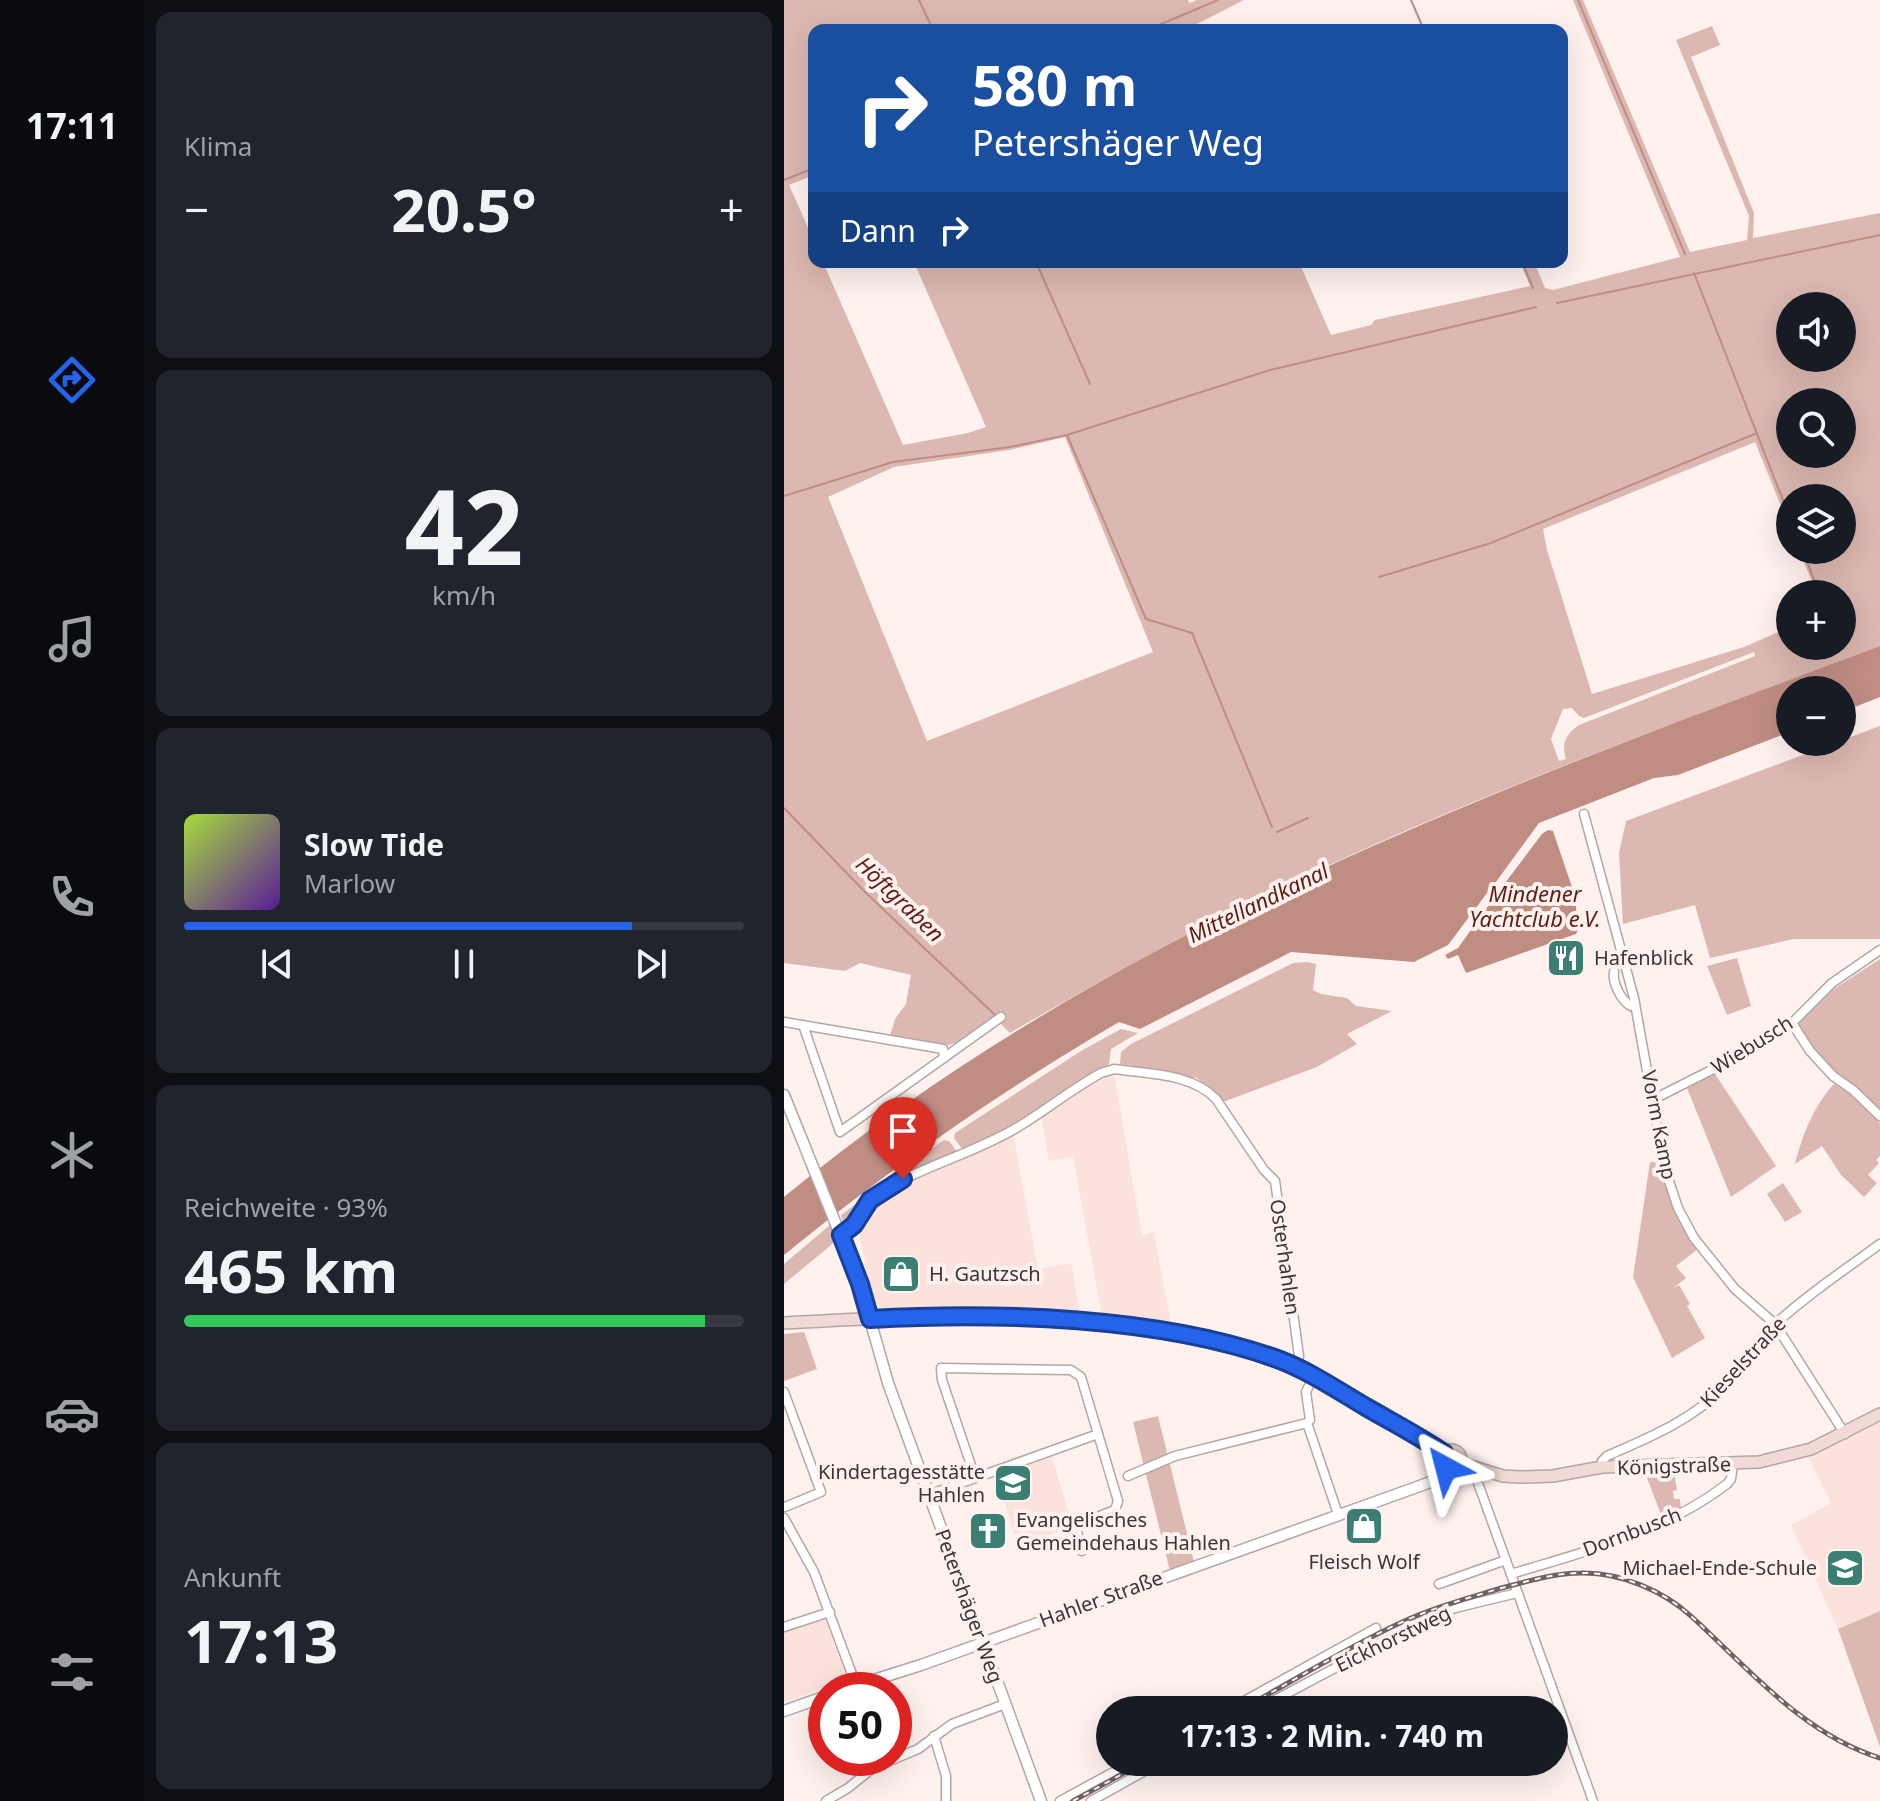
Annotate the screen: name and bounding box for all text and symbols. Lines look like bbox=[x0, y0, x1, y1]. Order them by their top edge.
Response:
text: 580 m bbox=[972, 46, 1137, 122]
icon: right bbox=[840, 56, 944, 160]
text: 17:11 bbox=[26, 101, 118, 150]
text: Petershäger Weg bbox=[972, 118, 1264, 167]
text: Klima bbox=[184, 128, 252, 164]
text: 20.5° bbox=[391, 168, 537, 250]
text: − bbox=[184, 179, 209, 239]
text: + bbox=[719, 179, 744, 239]
icon: right bbox=[932, 208, 976, 252]
text: Dann bbox=[840, 210, 916, 251]
map controls bbox=[1776, 292, 1856, 756]
button: sound bbox=[1776, 292, 1856, 372]
icon: directions bbox=[44, 352, 100, 408]
button: search bbox=[1776, 388, 1856, 468]
text: 42 bbox=[405, 454, 523, 595]
button: layers bbox=[1776, 484, 1856, 564]
text: km/h bbox=[432, 577, 496, 613]
button: + bbox=[1776, 580, 1856, 660]
icon: music bbox=[44, 611, 100, 667]
button: − bbox=[1776, 676, 1856, 756]
text: Slow Tide bbox=[304, 824, 444, 865]
water label: Höftgraben bbox=[850, 849, 951, 948]
water label: Mittellandkanal bbox=[1182, 854, 1334, 949]
text: Marlow bbox=[304, 865, 395, 901]
icon: phone bbox=[44, 869, 100, 925]
water label: Mindener Yachtclub e.V. bbox=[1469, 878, 1601, 933]
restaurant icon: Hafenblick bbox=[1545, 937, 1587, 979]
icon: previous bbox=[255, 942, 299, 986]
icon: pause bbox=[442, 942, 486, 986]
icon: next bbox=[629, 942, 673, 986]
place label: Hafenblick bbox=[1594, 944, 1694, 971]
street label: Wiebusch bbox=[1706, 1009, 1798, 1080]
street label: Vorm Kamp bbox=[1636, 1068, 1683, 1182]
pin bbox=[869, 1097, 937, 1179]
icon: arrive bbox=[881, 1109, 925, 1153]
icon: climate bbox=[44, 1127, 100, 1183]
text: Reichweite · 93% bbox=[184, 1189, 388, 1225]
street label: Osterhahlen bbox=[1264, 1197, 1307, 1317]
text: 465 km bbox=[184, 1229, 398, 1311]
shop icon: H. Gautzsch bbox=[880, 1253, 922, 1295]
place label: H. Gautzsch bbox=[929, 1260, 1041, 1287]
street label: Kieselstraße bbox=[1694, 1311, 1792, 1413]
icon: car bbox=[44, 1386, 100, 1442]
position arrow bbox=[1404, 1426, 1488, 1510]
street label: Königstraße bbox=[1616, 1450, 1731, 1481]
place label: Kindertagesstätte Hahlen bbox=[818, 1458, 985, 1508]
school or university icon: Kindertagesstätte Hahlen bbox=[992, 1462, 1034, 1504]
street label: Dornbusch bbox=[1579, 1500, 1685, 1563]
shop icon: Fleisch Wolf bbox=[1343, 1505, 1385, 1547]
place label: Evangelisches Gemeindehaus Hahlen bbox=[1016, 1506, 1231, 1556]
church icon: Evangelisches Gemeindehaus Hahlen bbox=[967, 1510, 1009, 1552]
street label: Petershäger Weg bbox=[929, 1525, 1010, 1687]
school or university icon: Michael-Ende-Schule bbox=[1824, 1547, 1866, 1589]
place label: Fleisch Wolf bbox=[1308, 1548, 1421, 1575]
place label: Michael-Ende-Schule bbox=[1622, 1554, 1817, 1581]
text: Ankunft bbox=[184, 1559, 281, 1595]
street label: Hahler Straße bbox=[1035, 1564, 1166, 1633]
text: 17:13 bbox=[184, 1599, 338, 1681]
street label: Eickhorstweg bbox=[1331, 1599, 1455, 1678]
icon: filters bbox=[44, 1644, 100, 1700]
speed limit sign: 50 bbox=[808, 1672, 912, 1776]
text: 17:13 · 2 Min. · 740 m bbox=[1180, 1715, 1484, 1756]

